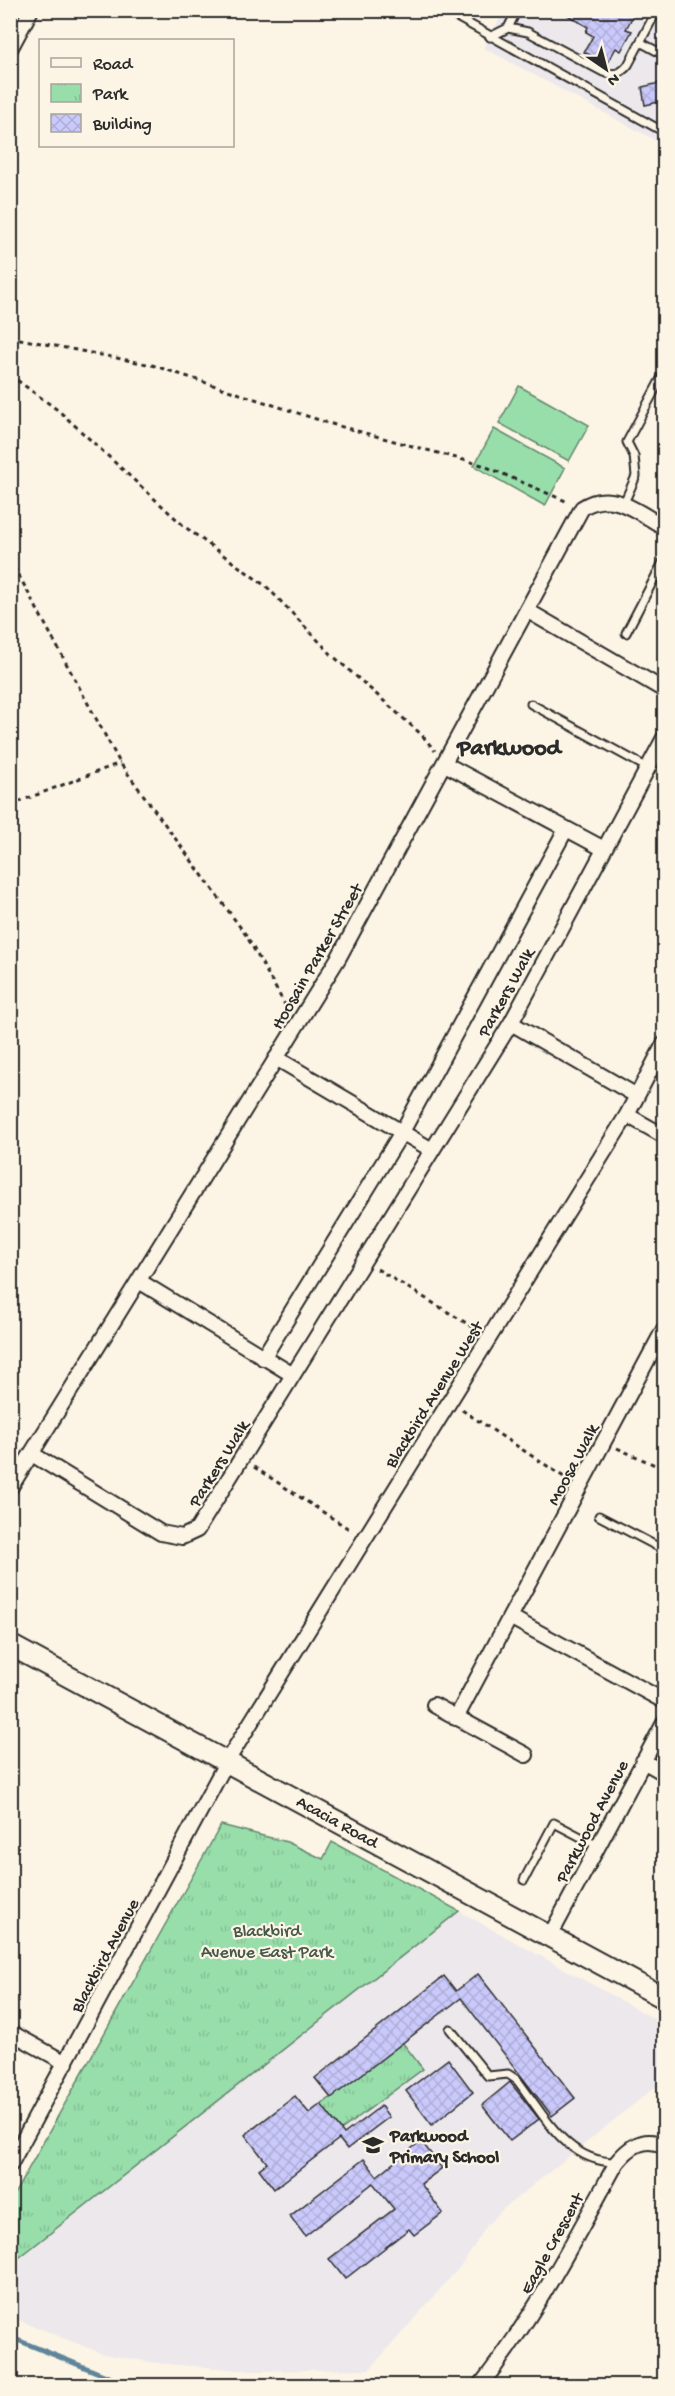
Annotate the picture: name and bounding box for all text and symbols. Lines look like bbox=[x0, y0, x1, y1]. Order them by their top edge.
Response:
legend bbox=[39, 39, 234, 147]
north arrow bbox=[576, 39, 636, 99]
text: Road bbox=[93, 55, 134, 76]
text: N bbox=[602, 68, 622, 90]
text: Park bbox=[92, 85, 129, 106]
text: Building bbox=[92, 115, 152, 136]
district label: Parkwood bbox=[455, 735, 564, 764]
street label: Hoosain Parker Street bbox=[268, 879, 369, 1034]
street label: Parkers Walk bbox=[474, 943, 541, 1042]
street label: Blackbird Avenue West bbox=[381, 1317, 490, 1473]
street label: Parkers Walk bbox=[185, 1415, 256, 1512]
street label: Moosa Walk bbox=[544, 1419, 605, 1510]
street label: Parkwood Avenue bbox=[552, 1757, 635, 1888]
street label: Acacia Road bbox=[292, 1792, 383, 1855]
street label: Blackbird Avenue bbox=[67, 1895, 145, 2018]
park label: Blackbird Avenue East Park bbox=[201, 1922, 335, 1964]
place label: Parkwood Primary School bbox=[389, 2127, 499, 2169]
school or university icon: Parkwood Primary School bbox=[361, 2133, 385, 2157]
street label: Eagle Crescent bbox=[517, 2189, 590, 2298]

